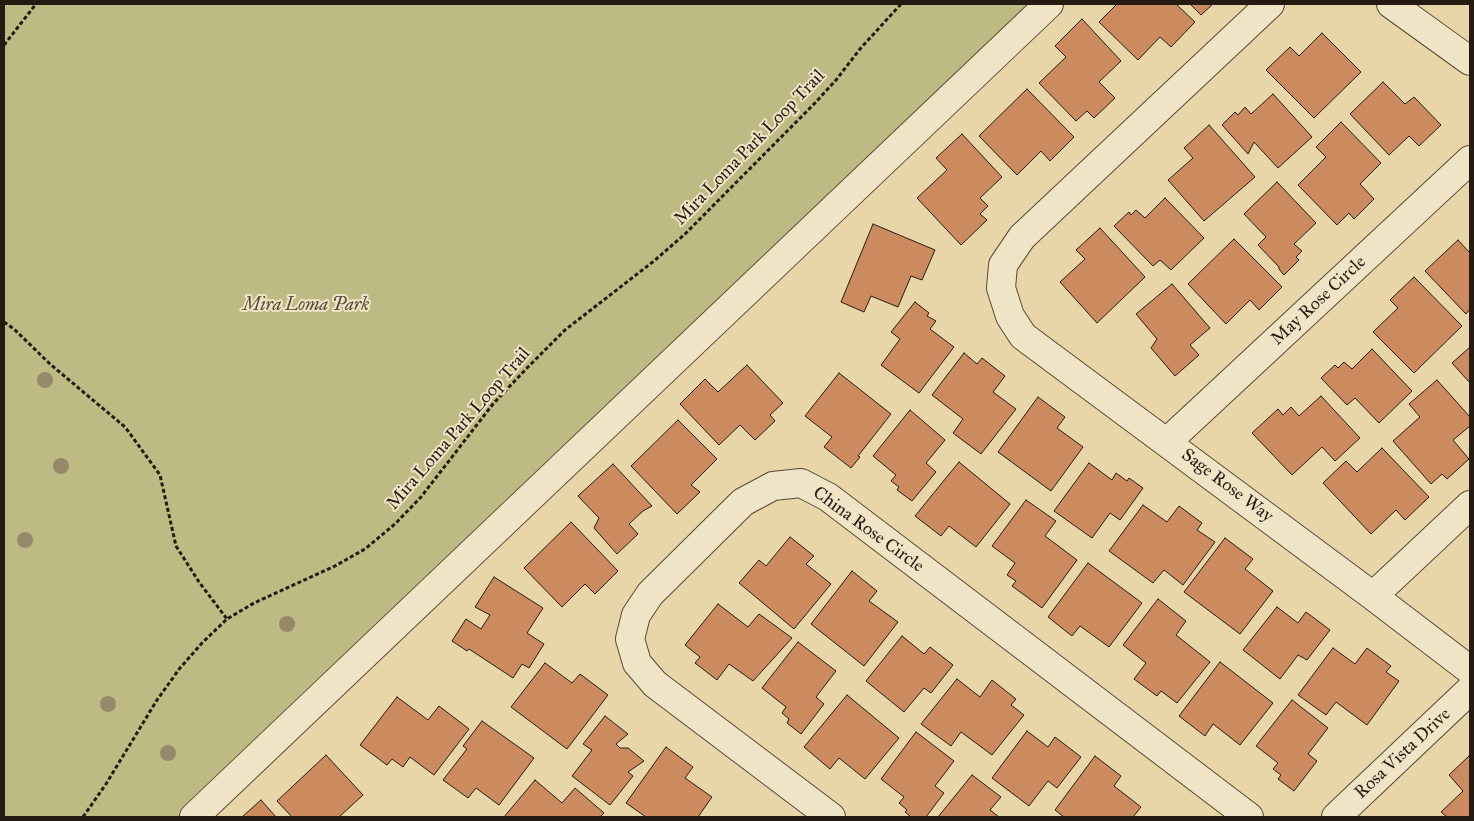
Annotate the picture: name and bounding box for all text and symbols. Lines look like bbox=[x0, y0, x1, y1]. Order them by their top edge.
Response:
street label: Mira Loma Park Loop Trail bbox=[670, 66, 830, 230]
street label: May Rose Circle bbox=[1267, 252, 1371, 350]
park label: Mira Loma Park bbox=[243, 295, 369, 317]
street label: Mira Loma Park Loop Trail bbox=[383, 343, 535, 515]
street label: Sage Rose Way bbox=[1177, 444, 1277, 528]
street label: China Rose Circle bbox=[808, 483, 928, 577]
street label: Rosa Vista Drive bbox=[1351, 704, 1455, 804]

